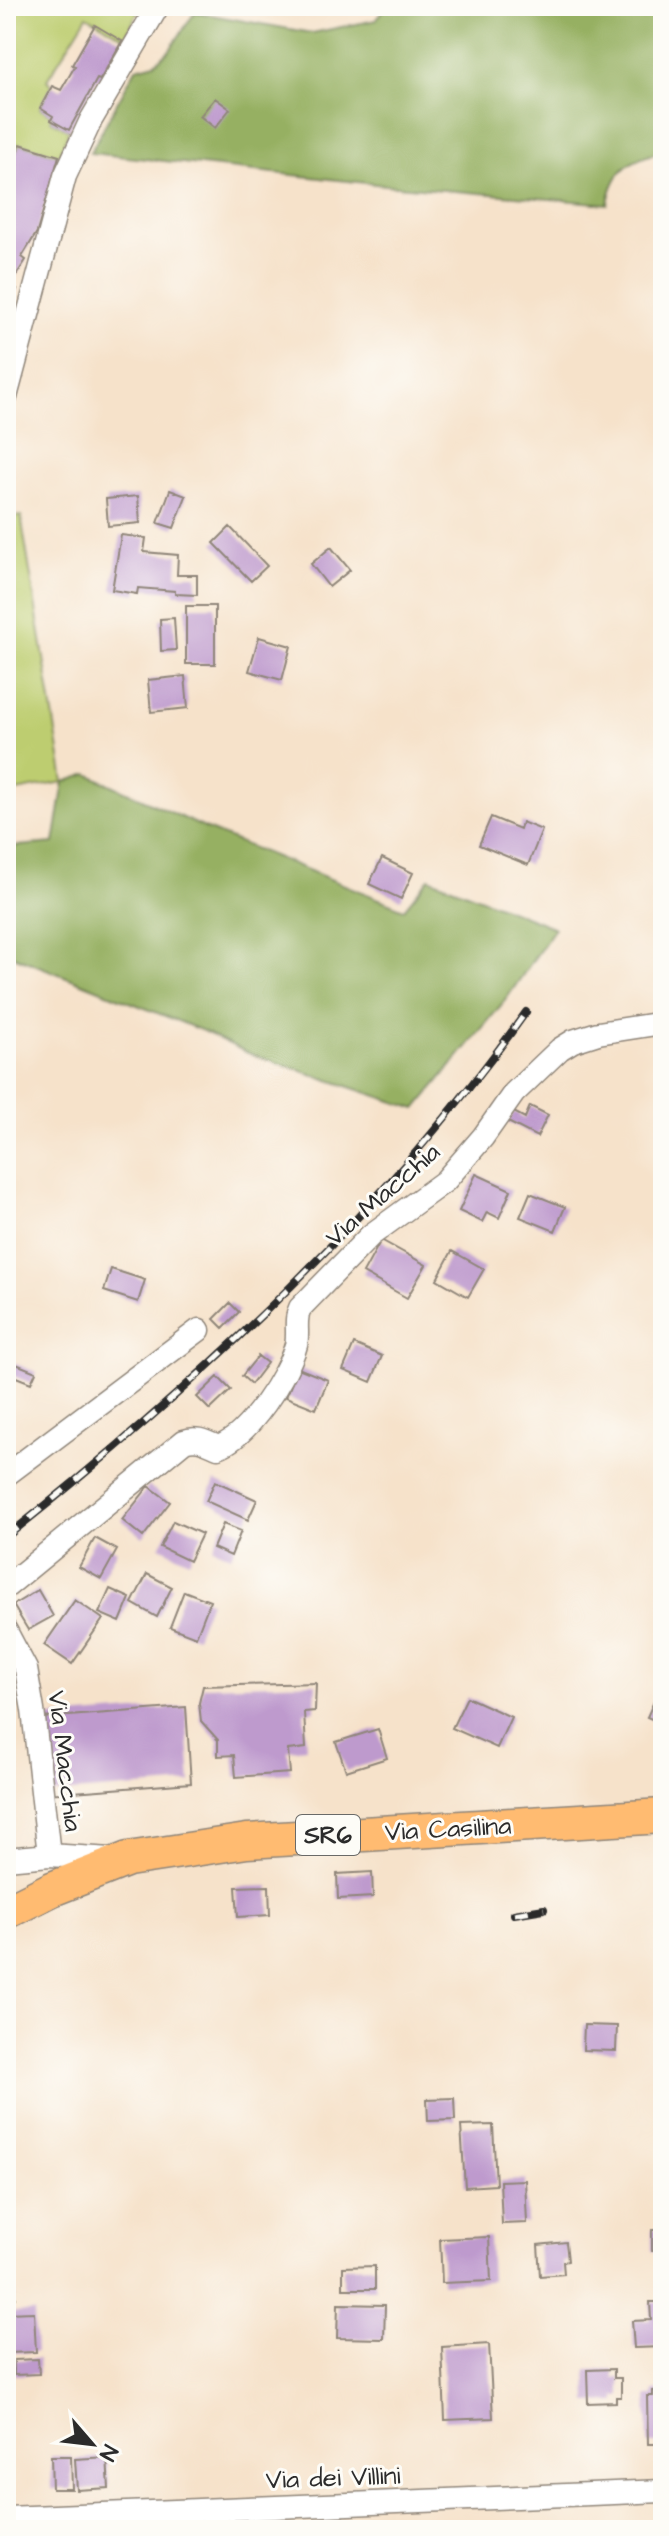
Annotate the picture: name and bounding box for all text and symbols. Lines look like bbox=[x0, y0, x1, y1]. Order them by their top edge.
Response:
street label: Via Macchia bbox=[317, 1135, 448, 1255]
street label: Via Macchia bbox=[39, 1689, 91, 1834]
street label: Via Casilina bbox=[384, 1808, 512, 1850]
road number: SR6 bbox=[296, 1815, 360, 1855]
north arrow bbox=[52, 2404, 132, 2484]
text: N bbox=[91, 2439, 125, 2466]
street label: Via dei Villini bbox=[265, 2458, 401, 2498]

